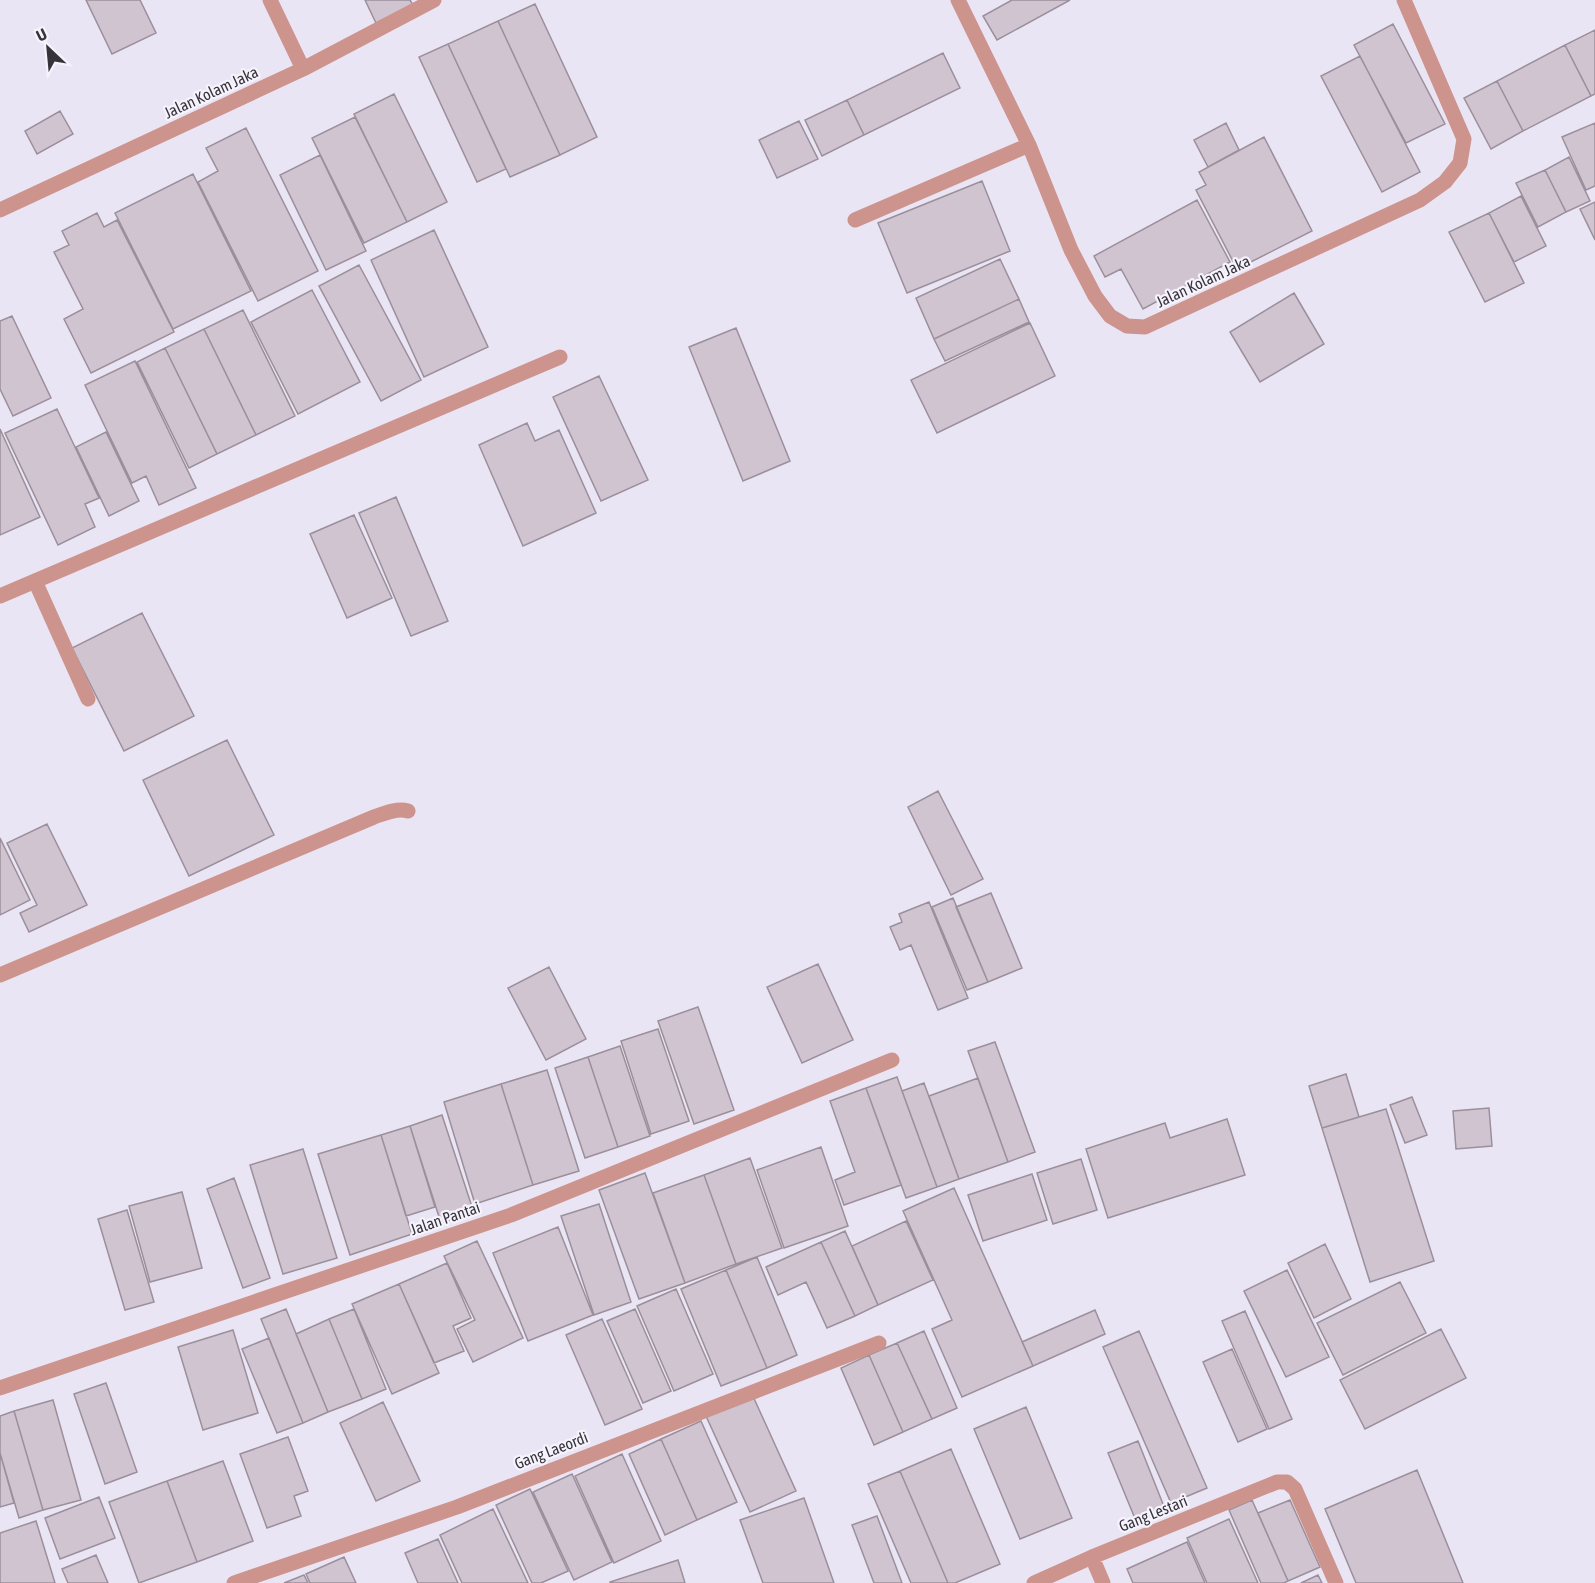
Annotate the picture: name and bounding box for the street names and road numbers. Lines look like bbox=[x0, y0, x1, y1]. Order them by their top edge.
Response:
street label: Jalan Kolam Jaka bbox=[161, 62, 261, 122]
street label: Jalan Kolam Jaka bbox=[1153, 251, 1253, 311]
street label: Jalan Pantai bbox=[408, 1198, 482, 1238]
street label: Gang Laeordi bbox=[512, 1428, 591, 1473]
street label: Gang Lestari bbox=[1116, 1491, 1190, 1536]

